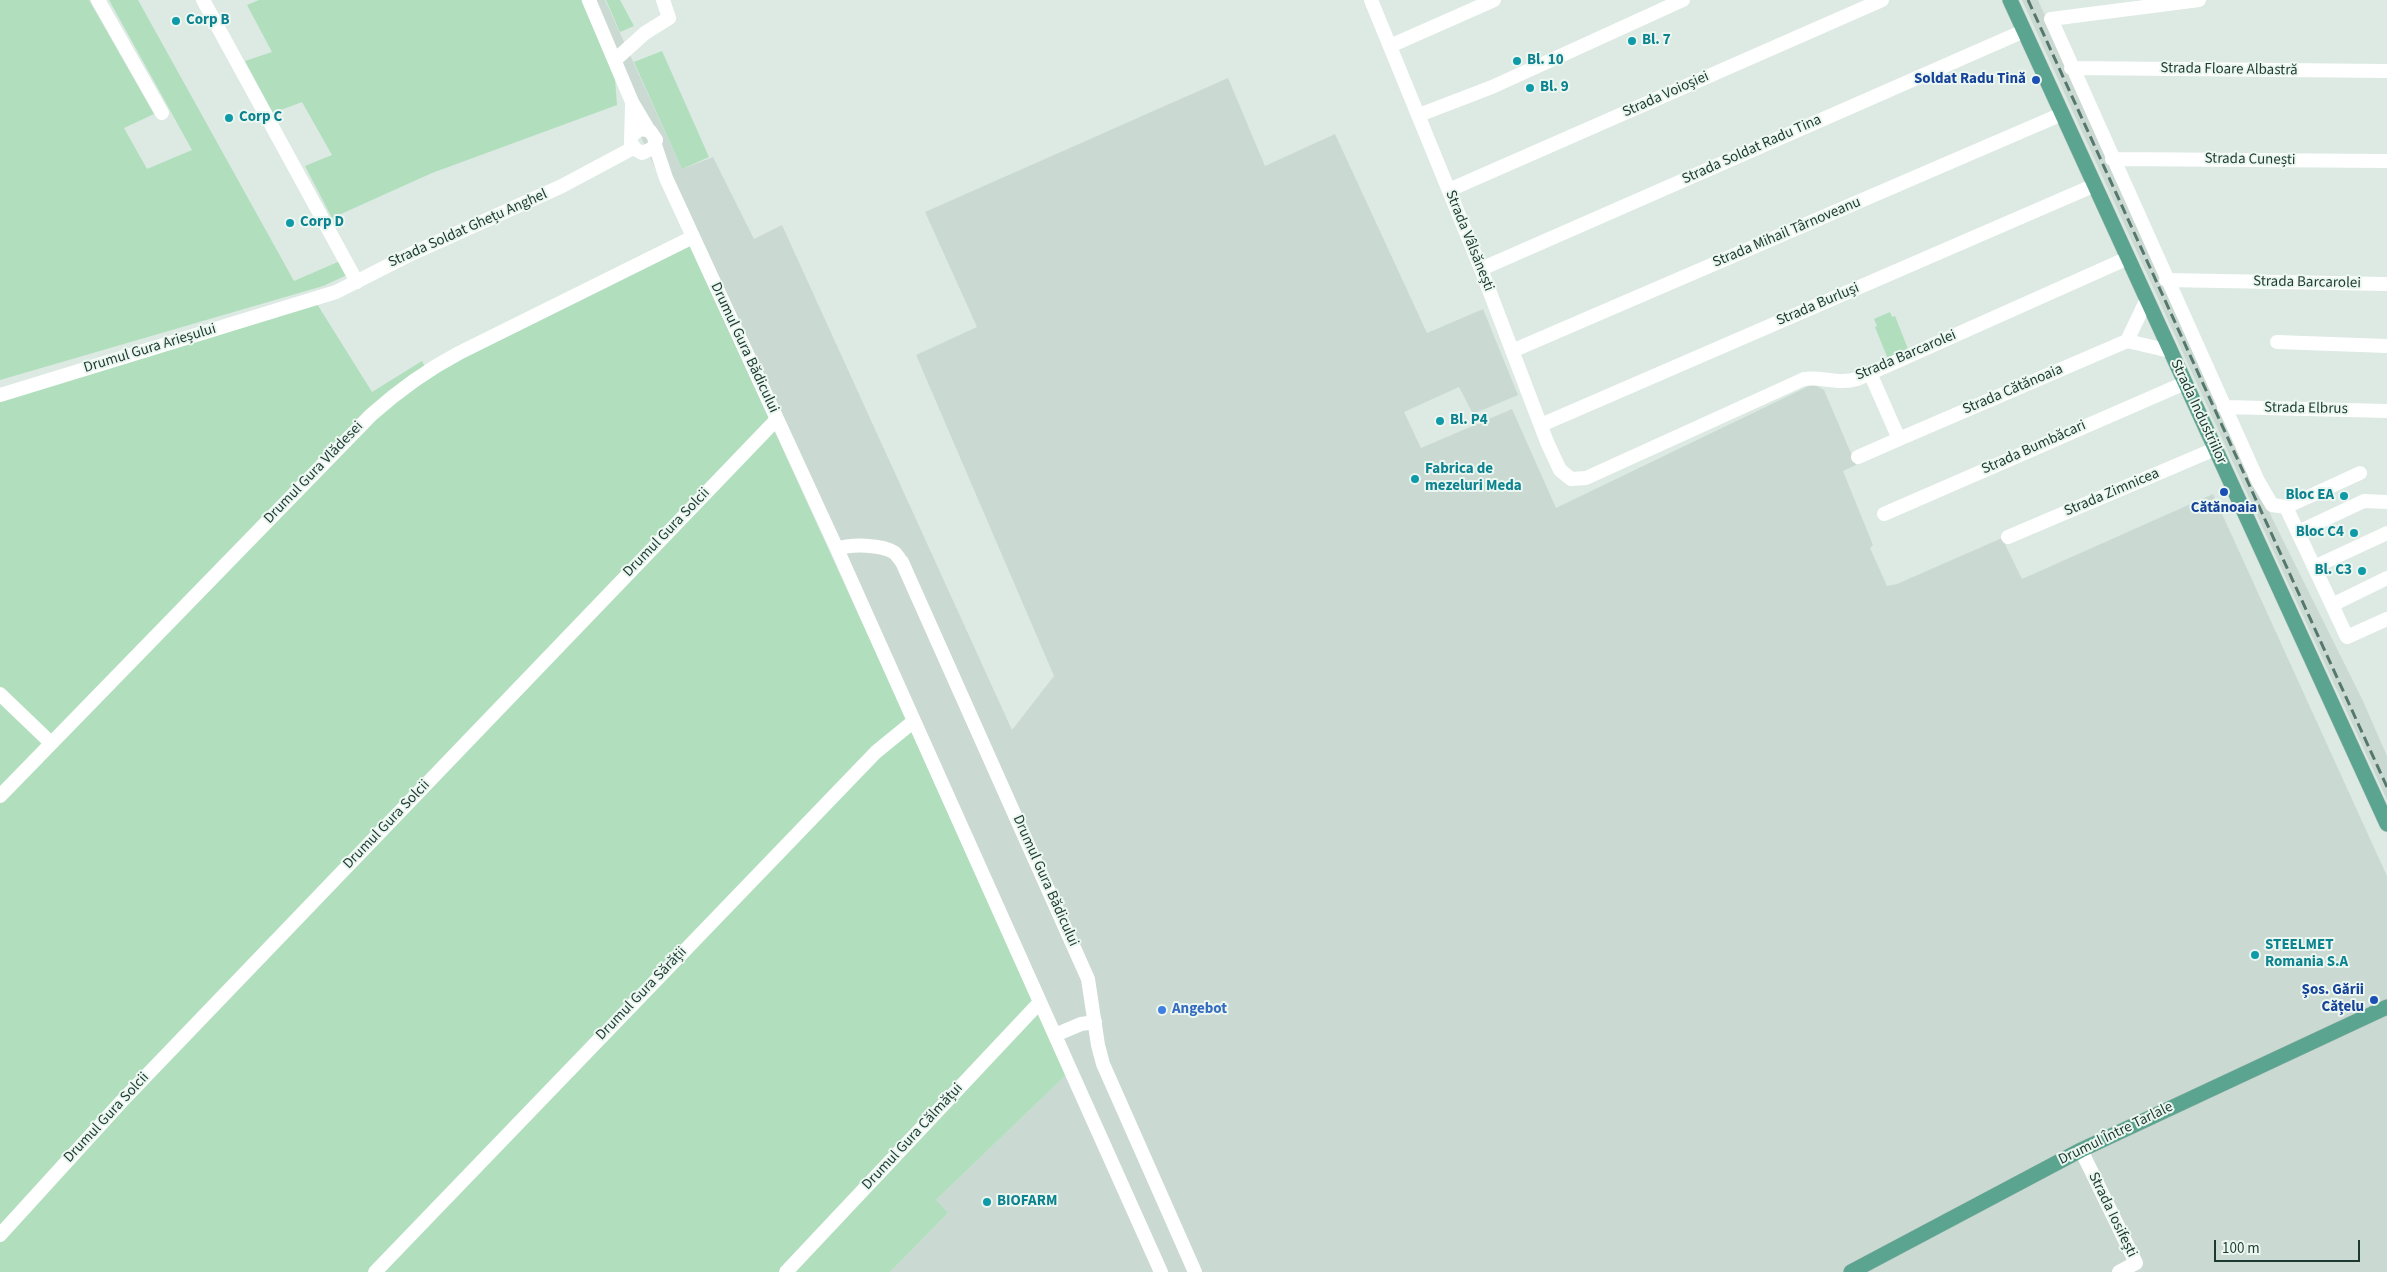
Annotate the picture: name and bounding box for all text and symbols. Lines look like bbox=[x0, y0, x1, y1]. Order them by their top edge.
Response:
place label: Corp B bbox=[186, 12, 230, 30]
marker: Corp B bbox=[170, 15, 182, 27]
place label: Bl. 7 bbox=[1642, 32, 1671, 50]
marker: Bl. 7 bbox=[1626, 35, 1638, 47]
place label: Bl. 10 bbox=[1527, 52, 1564, 70]
marker: Bl. 10 bbox=[1511, 55, 1523, 67]
street label: Strada Floare Albastră bbox=[2160, 60, 2298, 80]
street label: Strada Voioșiei bbox=[1620, 68, 1712, 122]
place label: Soldat Radu Tină bbox=[1914, 71, 2026, 89]
marker: Soldat Radu Tină bbox=[2030, 74, 2042, 86]
place label: Bl. 9 bbox=[1540, 79, 1569, 97]
marker: Bl. 9 bbox=[1524, 82, 1536, 94]
place label: Corp C bbox=[239, 109, 282, 127]
street label: Strada Soldat Radu Tina bbox=[1679, 111, 1825, 189]
marker: Corp C bbox=[223, 112, 235, 124]
street label: Strada Cunești bbox=[2204, 150, 2296, 170]
street label: Strada Soldat Ghețu Anghel bbox=[386, 186, 550, 272]
street label: Strada Vâlsănești bbox=[1441, 188, 1497, 294]
street label: Strada Mihail Târnoveanu bbox=[1710, 194, 1864, 272]
place label: Corp D bbox=[300, 214, 344, 232]
marker: Corp D bbox=[284, 217, 296, 229]
street label: Strada Barcarolei bbox=[2253, 273, 2361, 293]
street label: Strada Burluși bbox=[1774, 279, 1862, 331]
street label: Drumul Gura Bădicului bbox=[706, 280, 782, 416]
street label: Drumul Gura Arieșului bbox=[82, 320, 218, 378]
street label: Strada Barcarolei bbox=[1853, 327, 1959, 385]
street label: Strada Industriilor bbox=[2166, 357, 2230, 467]
street label: Strada Cătănoaia bbox=[1960, 361, 2066, 419]
street label: Strada Elbrus bbox=[2264, 399, 2348, 419]
place label: Bl. P4 bbox=[1450, 412, 1488, 430]
marker: Bl. P4 bbox=[1434, 415, 1446, 427]
street label: Strada Bumbăcari bbox=[1979, 417, 2089, 479]
street label: Drumul Gura Vlădesei bbox=[261, 418, 367, 528]
place label: Fabrica de mezeluri Meda bbox=[1425, 461, 1522, 496]
street label: Strada Zimnicea bbox=[2062, 465, 2162, 521]
marker: Fabrica de mezeluri Meda bbox=[1409, 473, 1421, 485]
street label: Drumul Gura Solcii bbox=[620, 485, 714, 581]
marker: Cătănoaia bbox=[2218, 486, 2230, 498]
place label: Bloc EA bbox=[2285, 487, 2334, 505]
marker: Bloc EA bbox=[2338, 490, 2350, 502]
place label: Cătănoaia bbox=[2191, 500, 2257, 518]
place label: Bloc C4 bbox=[2296, 524, 2344, 542]
marker: Bloc C4 bbox=[2348, 527, 2360, 539]
place label: Bl. C3 bbox=[2314, 562, 2352, 580]
marker: Bl. C3 bbox=[2356, 565, 2368, 577]
street label: Drumul Gura Solcii bbox=[340, 777, 434, 873]
street label: Drumul Gura Bădicului bbox=[1008, 813, 1082, 949]
place label: STEELMET Romania S.A bbox=[2265, 937, 2348, 972]
street label: Drumul Gura Sărății bbox=[593, 943, 691, 1045]
marker: STEELMET Romania S.A bbox=[2249, 949, 2261, 961]
place label: Șos. Gării Cățelu bbox=[2302, 982, 2364, 1017]
marker: Șos. Gării Cățelu bbox=[2368, 994, 2380, 1006]
place label: Angebot bbox=[1172, 1001, 1227, 1019]
marker: Angebot bbox=[1156, 1004, 1168, 1016]
street label: Drumul Gura Solcii bbox=[61, 1069, 153, 1167]
street label: Drumul Gura Călmățui bbox=[859, 1080, 967, 1194]
street label: Drumul Între Tarlale bbox=[2056, 1098, 2176, 1170]
street label: Strada Iosifești bbox=[2084, 1170, 2140, 1260]
place label: BIOFARM bbox=[997, 1193, 1057, 1211]
marker: BIOFARM bbox=[981, 1196, 993, 1208]
scale bar bbox=[2217, 1230, 2363, 1262]
text: 100 m bbox=[2222, 1238, 2260, 1259]

